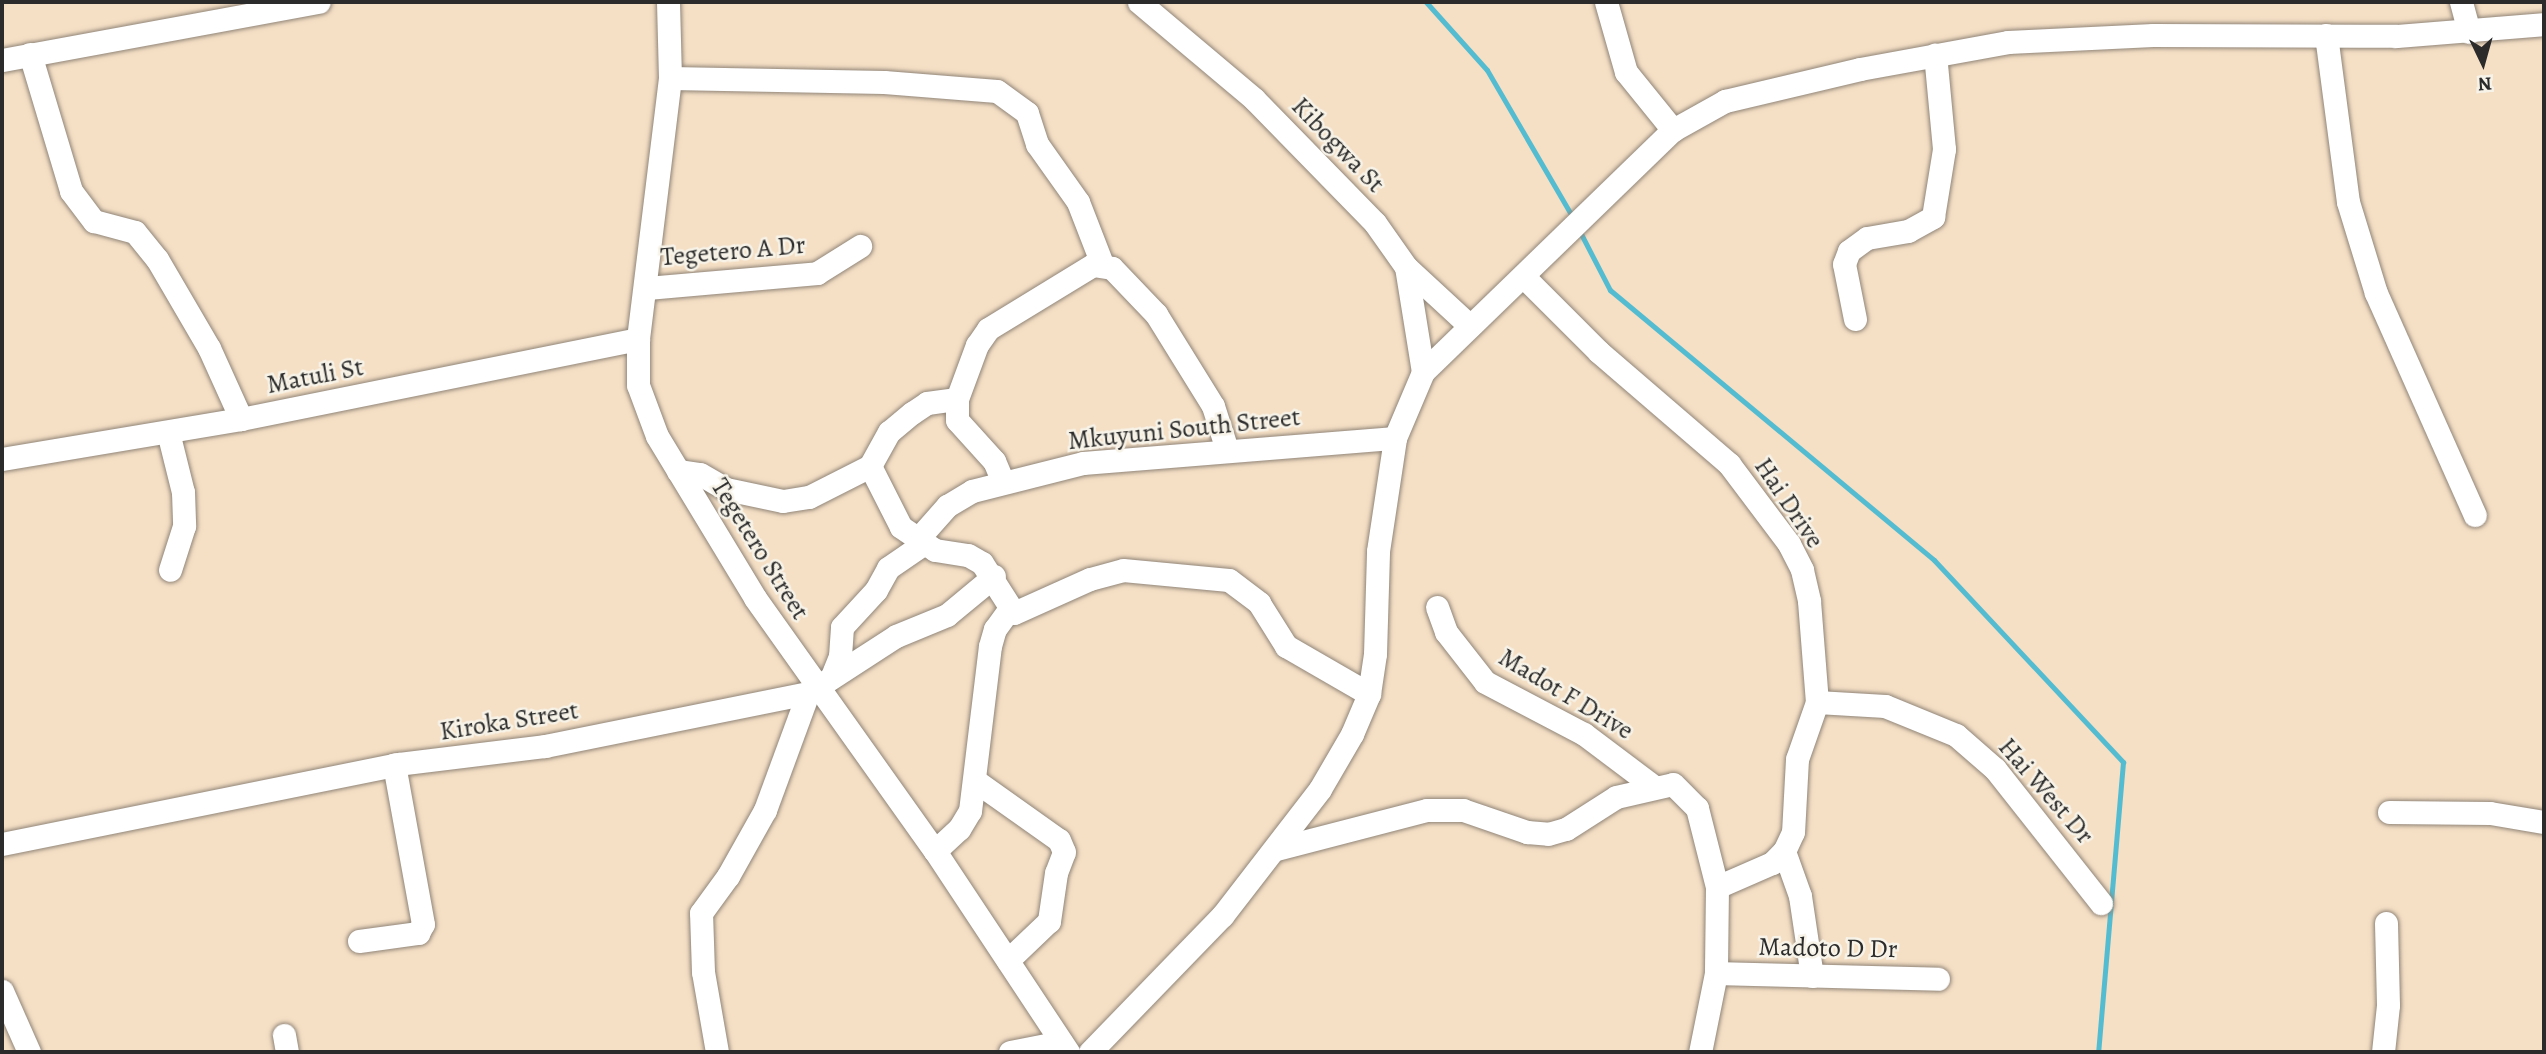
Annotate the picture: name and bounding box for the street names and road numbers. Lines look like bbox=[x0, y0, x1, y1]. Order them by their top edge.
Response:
street label: Kibogwa St bbox=[1285, 91, 1391, 199]
street label: Tegetero A Dr bbox=[659, 229, 807, 273]
street label: Matuli St bbox=[264, 351, 366, 401]
street label: Mkuyuni South Street bbox=[1066, 401, 1302, 457]
street label: Hai Drive bbox=[1748, 452, 1830, 554]
street label: Tegetero Street bbox=[704, 473, 816, 625]
street label: Madot F Drive bbox=[1493, 642, 1639, 746]
street label: Kiroka Street bbox=[437, 695, 581, 747]
street label: Hai West Dr bbox=[1992, 732, 2100, 850]
street label: Madoto D Dr bbox=[1758, 931, 1898, 965]

